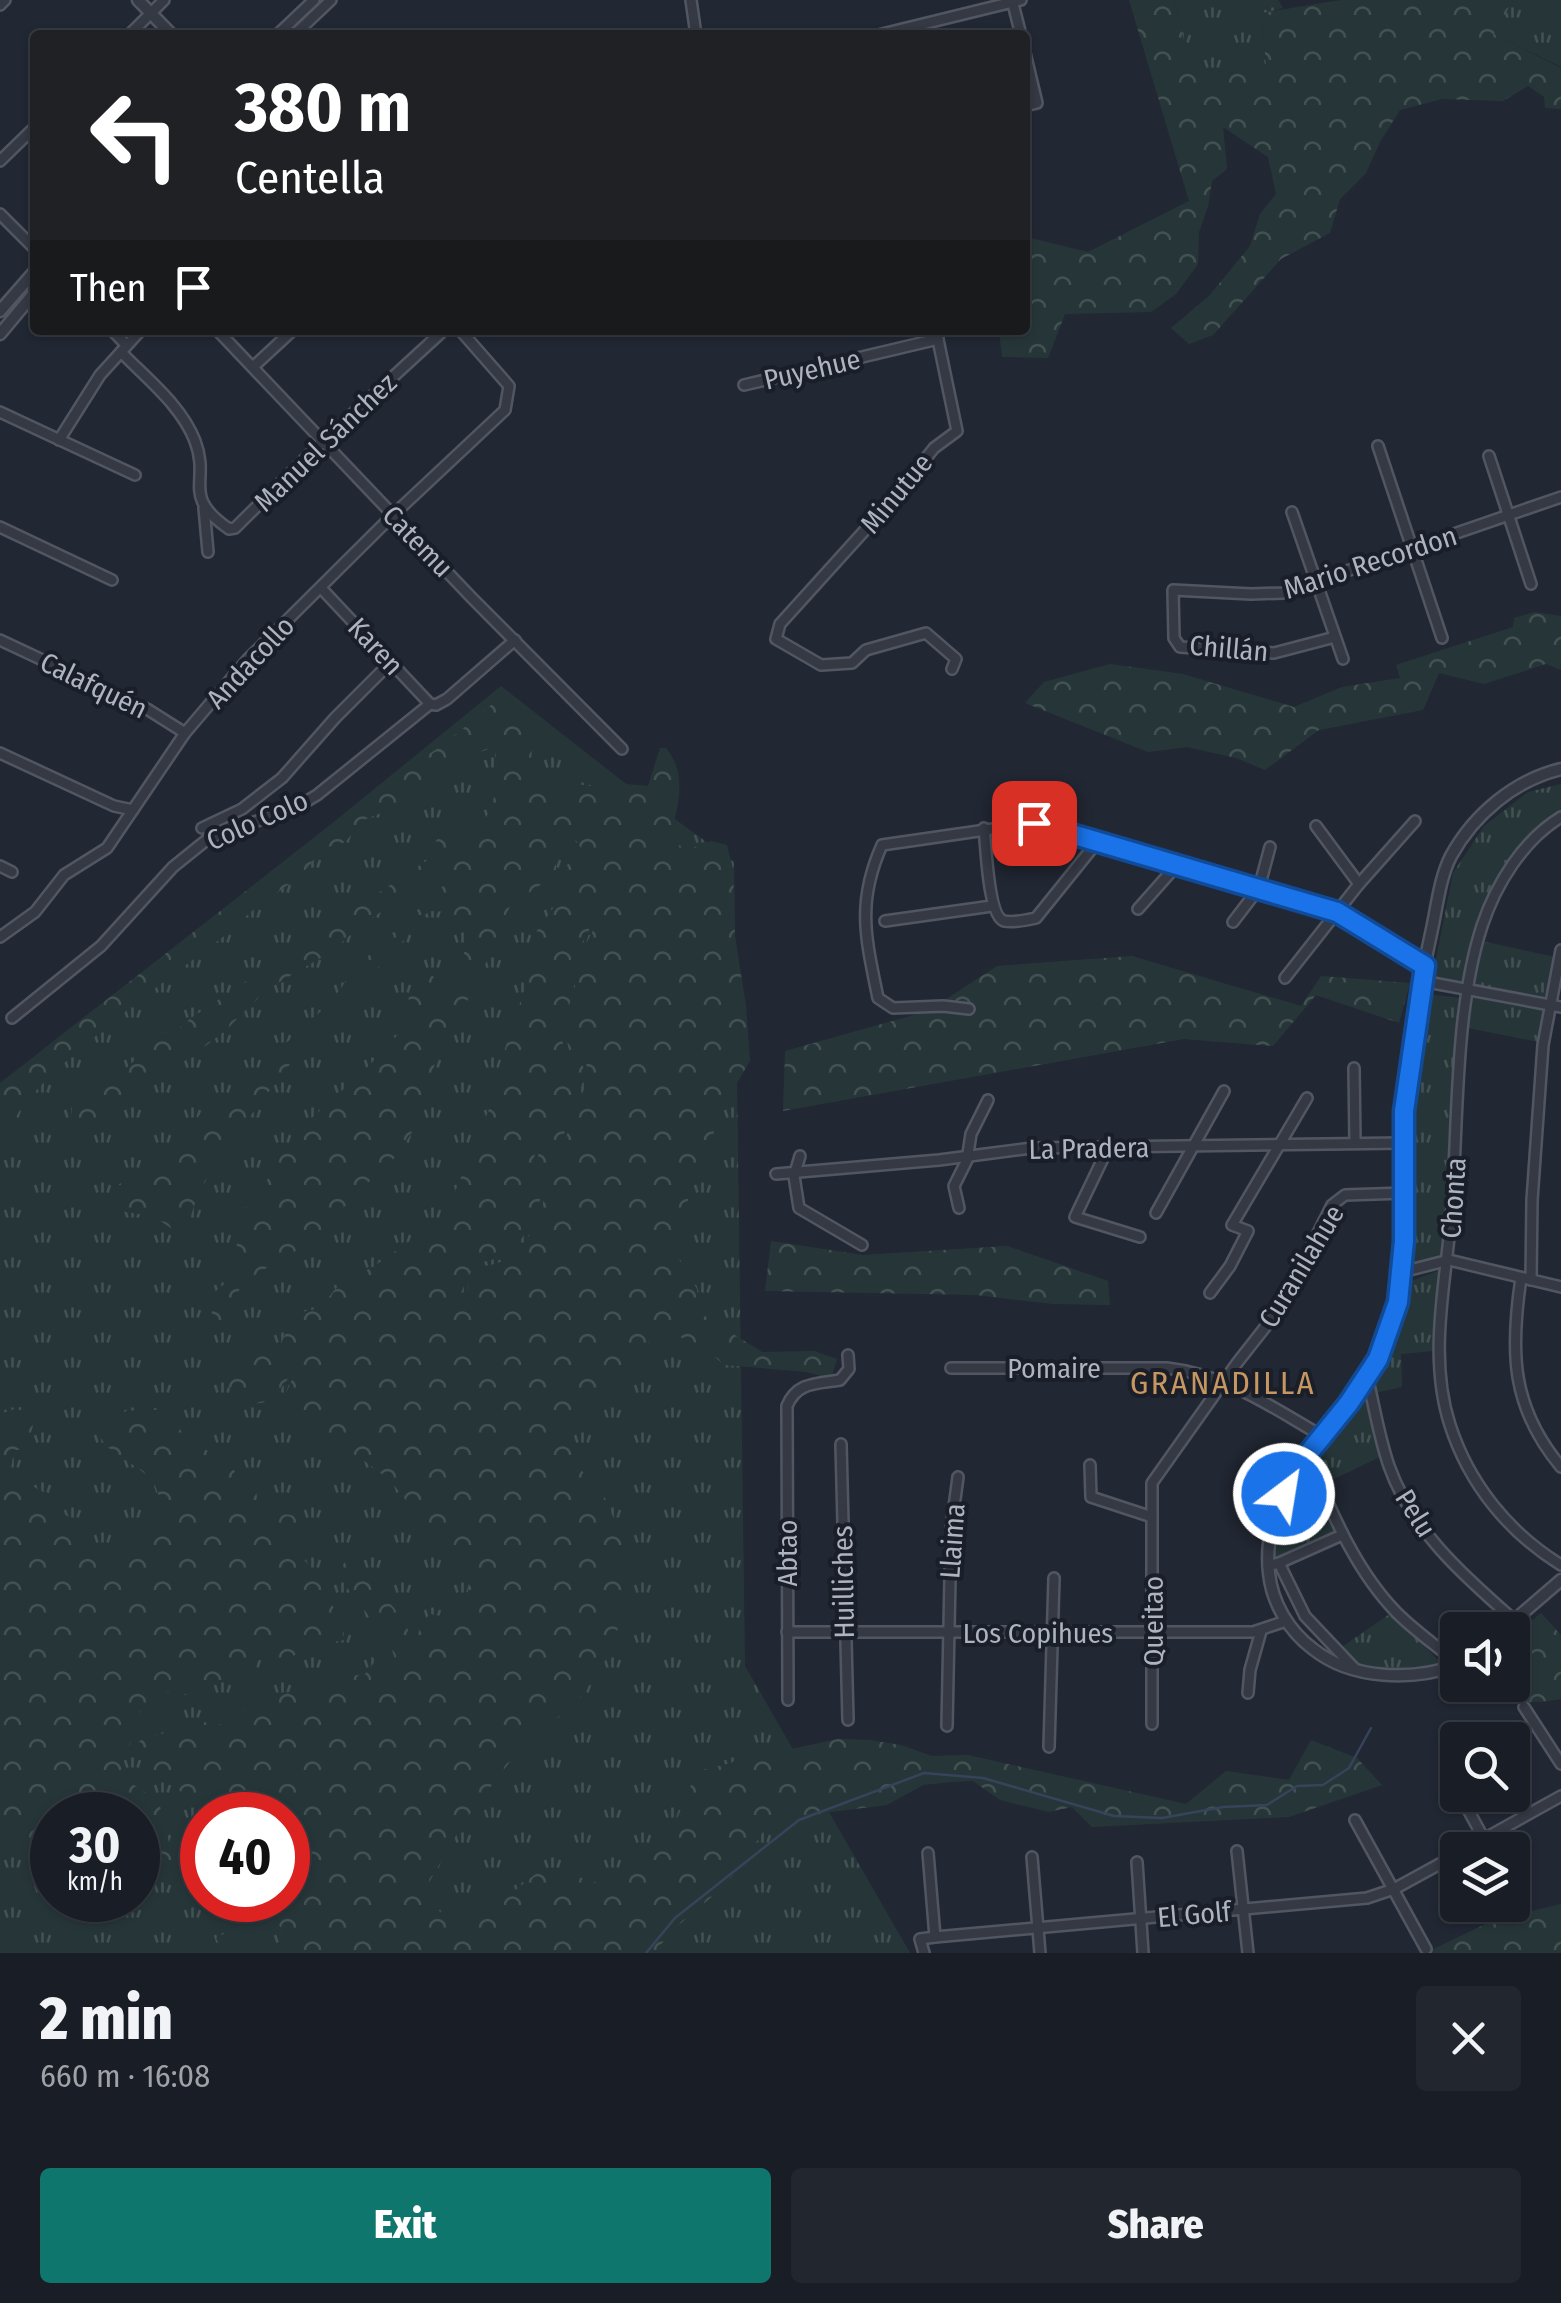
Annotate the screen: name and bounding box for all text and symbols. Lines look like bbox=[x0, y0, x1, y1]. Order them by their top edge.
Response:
text: 380 m bbox=[235, 66, 411, 150]
icon: left bbox=[70, 70, 200, 200]
text: Centella bbox=[235, 151, 385, 205]
icon: arrive bbox=[166, 260, 221, 315]
text: Then bbox=[70, 265, 146, 311]
street label: Puyehue bbox=[761, 342, 864, 397]
street label: Manuel Sánchez bbox=[247, 366, 403, 518]
street label: Minutue bbox=[854, 447, 939, 540]
street label: Catemu bbox=[376, 499, 460, 584]
street label: Mario Recordon bbox=[1279, 519, 1461, 606]
street label: Andacollo bbox=[200, 609, 301, 715]
street label: Karen bbox=[341, 611, 410, 682]
street label: Chillán bbox=[1188, 629, 1270, 668]
street label: Calafquén bbox=[35, 645, 153, 725]
pin bbox=[992, 781, 1077, 866]
street label: Colo Colo bbox=[201, 784, 313, 857]
icon: arrive bbox=[1007, 796, 1062, 851]
street label: La Pradera bbox=[1028, 1131, 1150, 1166]
street label: Chonta bbox=[1434, 1157, 1473, 1240]
street label: Curanilahue bbox=[1252, 1199, 1351, 1333]
street label: Pomaire bbox=[1007, 1352, 1101, 1385]
district label: GRANADILLA bbox=[1130, 1364, 1316, 1402]
position arrow bbox=[1232, 1442, 1336, 1546]
street label: Pelu bbox=[1388, 1483, 1443, 1543]
street label: Llaima bbox=[933, 1502, 972, 1580]
street label: Abtao bbox=[771, 1519, 804, 1587]
street label: Huilliches bbox=[826, 1525, 861, 1639]
street label: Queitao bbox=[1137, 1576, 1170, 1666]
map controls bbox=[1440, 1612, 1530, 1922]
button: sound bbox=[1440, 1612, 1530, 1702]
street label: Los Copihues bbox=[963, 1617, 1113, 1650]
button: search bbox=[1440, 1722, 1530, 1812]
speed limit sign: 40 bbox=[180, 1792, 310, 1922]
text: 30 bbox=[70, 1815, 120, 1875]
button: layers bbox=[1440, 1832, 1530, 1922]
text: km/h bbox=[67, 1867, 123, 1897]
street label: El Golf bbox=[1156, 1895, 1235, 1934]
text: 2 min bbox=[40, 1983, 173, 2055]
button: close bbox=[1416, 1986, 1521, 2091]
text: 660 m · 16:08 bbox=[40, 2057, 210, 2095]
button: Exit bbox=[40, 2168, 771, 2283]
button: Share bbox=[791, 2168, 1521, 2283]

